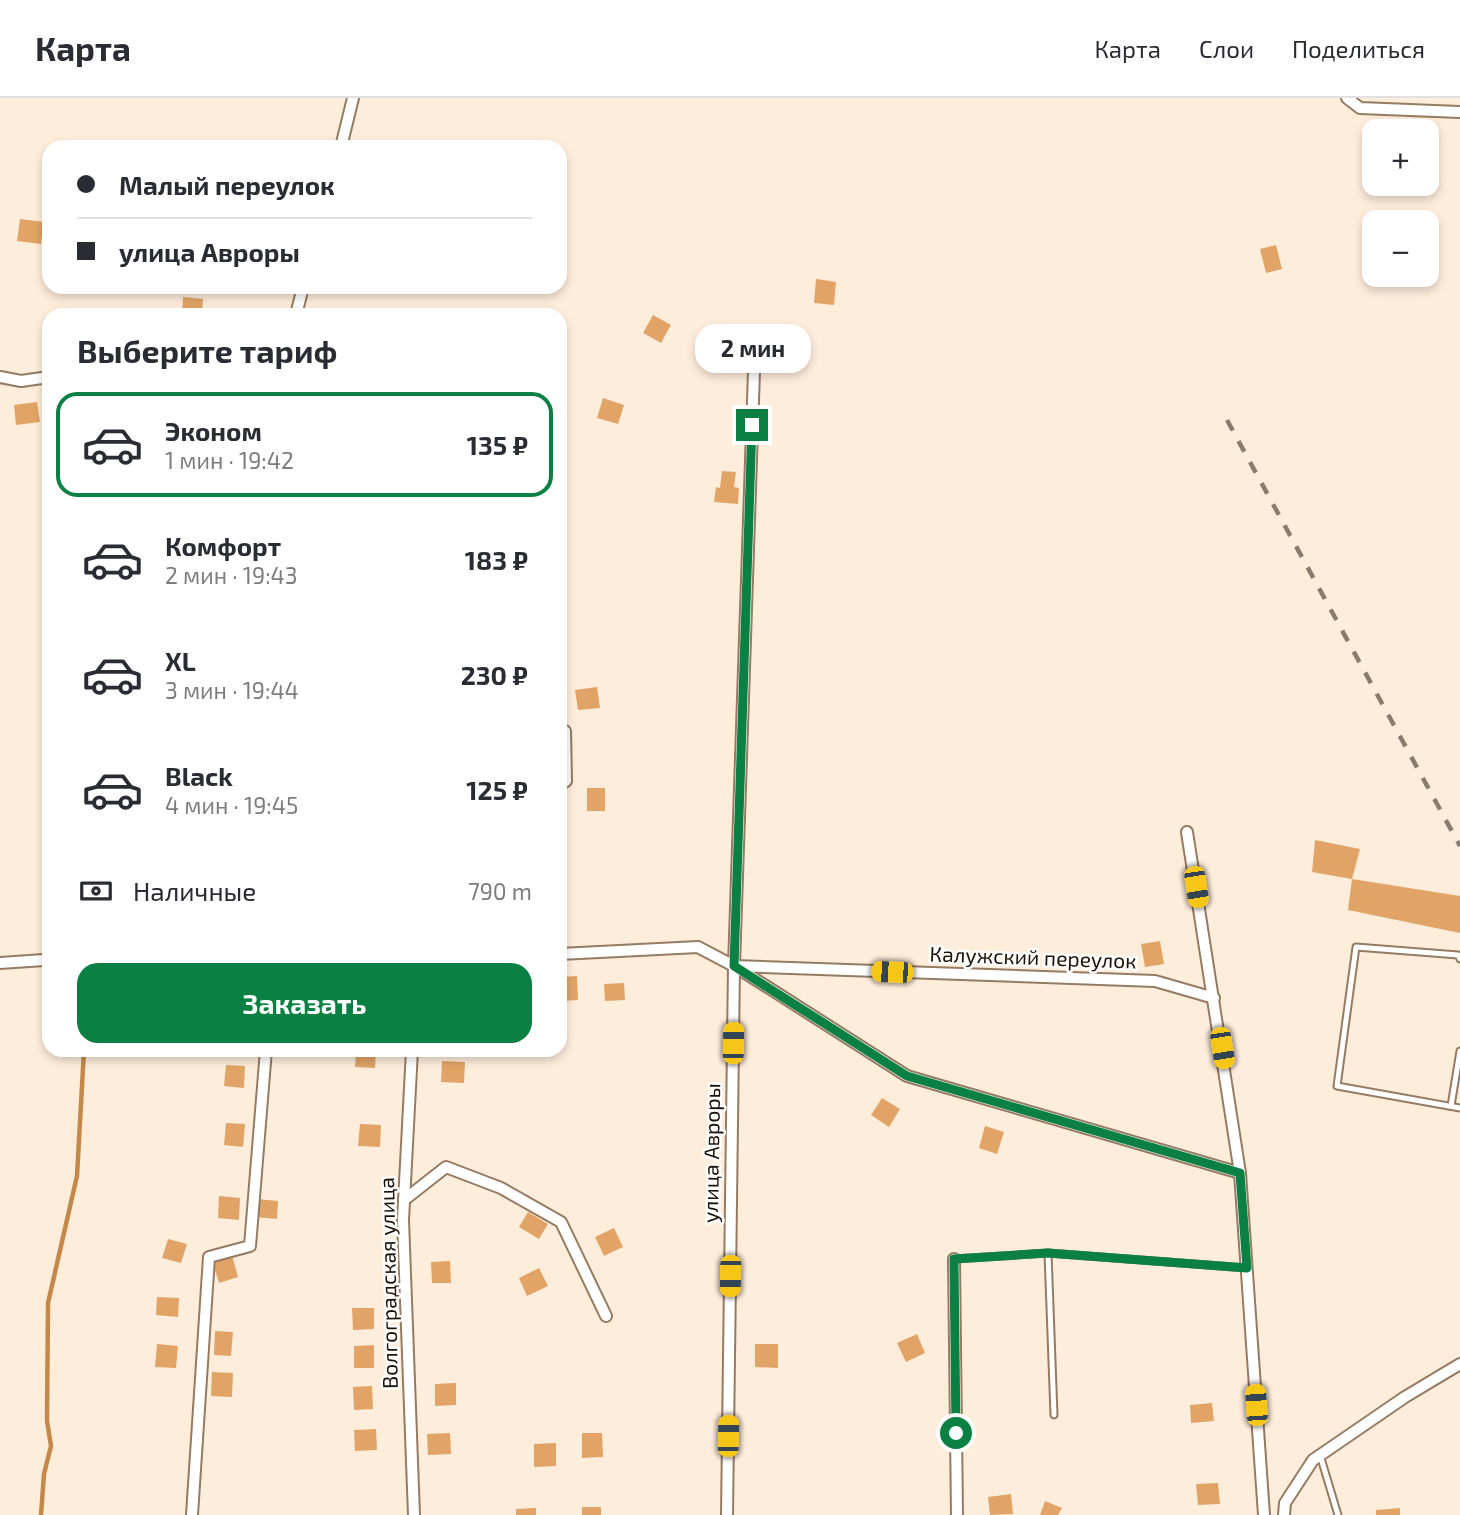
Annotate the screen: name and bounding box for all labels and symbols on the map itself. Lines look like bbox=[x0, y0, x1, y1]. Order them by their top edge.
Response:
callout: 2 мин bbox=[694, 324, 810, 372]
route end bbox=[736, 409, 768, 441]
car bbox=[1183, 865, 1210, 909]
street label: Калужский переулок bbox=[929, 940, 1137, 974]
car bbox=[871, 961, 914, 983]
car bbox=[723, 1022, 744, 1064]
car bbox=[1209, 1026, 1236, 1070]
street label: улица Авроры bbox=[697, 1083, 725, 1223]
street label: Волгоградская улица bbox=[373, 1177, 403, 1389]
car bbox=[720, 1255, 741, 1297]
car bbox=[1245, 1383, 1268, 1427]
car bbox=[718, 1415, 739, 1457]
route start bbox=[940, 1417, 972, 1449]

